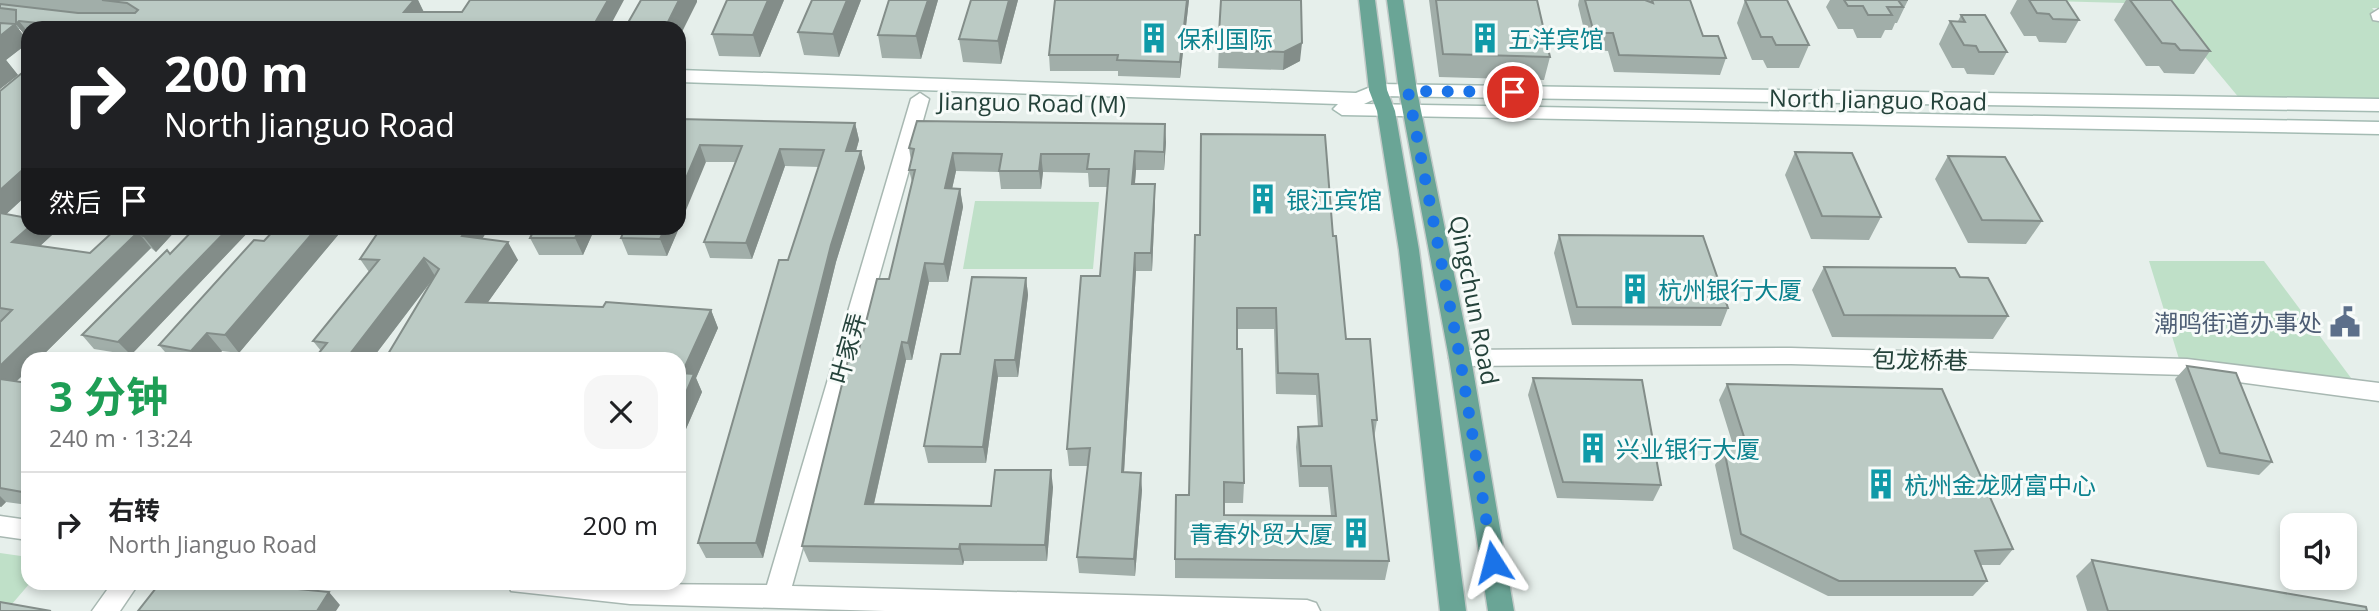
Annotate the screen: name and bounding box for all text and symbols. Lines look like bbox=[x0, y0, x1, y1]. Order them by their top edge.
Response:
building icon: 保利国际 bbox=[1137, 21, 1171, 55]
building icon: 五洋宾馆 bbox=[1468, 21, 1502, 55]
place label: 保利国际 bbox=[1177, 22, 1273, 55]
place label: 五洋宾馆 bbox=[1508, 22, 1604, 55]
text: 200 m bbox=[164, 40, 309, 106]
icon: right bbox=[49, 49, 140, 140]
pin bbox=[1483, 62, 1543, 122]
icon: arrive bbox=[1494, 73, 1532, 111]
street label: North Jianguo Road bbox=[1769, 81, 1987, 117]
street label: Jianguo Road (M) bbox=[936, 84, 1126, 120]
text: North Jianguo Road bbox=[164, 103, 455, 146]
icon: arrive bbox=[115, 182, 153, 220]
building icon: 银江宾馆 bbox=[1246, 182, 1280, 216]
place label: 银江宾馆 bbox=[1286, 183, 1382, 216]
text: 然后 bbox=[49, 184, 101, 220]
street label: Qingchun Road bbox=[1442, 213, 1508, 387]
building icon: 杭州银行大厦 bbox=[1618, 272, 1652, 306]
place label: 杭州银行大厦 bbox=[1658, 273, 1802, 306]
public building icon: 潮鸣街道办事处 bbox=[2328, 305, 2362, 339]
place label: 潮鸣街道办事处 bbox=[2154, 306, 2322, 339]
street label: 叶家弄 bbox=[821, 309, 873, 387]
street label: 包龙桥巷 bbox=[1872, 342, 1968, 376]
text: 3 分钟 bbox=[49, 367, 168, 424]
button: close bbox=[584, 375, 658, 449]
text: 240 m · 13:24 bbox=[49, 422, 192, 454]
building icon: 兴业银行大厦 bbox=[1576, 431, 1610, 465]
place label: 兴业银行大厦 bbox=[1616, 432, 1760, 465]
building icon: 杭州金龙财富中心 bbox=[1864, 467, 1898, 501]
place label: 杭州金龙财富中心 bbox=[1904, 468, 2096, 501]
text: 右转 bbox=[108, 492, 160, 528]
icon: right bbox=[49, 506, 87, 544]
text: 200 m bbox=[583, 507, 658, 543]
map controls bbox=[2280, 513, 2357, 590]
button: sound bbox=[2280, 513, 2357, 590]
building icon: 青春外贸大厦 bbox=[1339, 516, 1373, 550]
place label: 青春外贸大厦 bbox=[1189, 517, 1333, 550]
position arrow bbox=[1456, 525, 1530, 599]
text: North Jianguo Road bbox=[108, 528, 317, 560]

